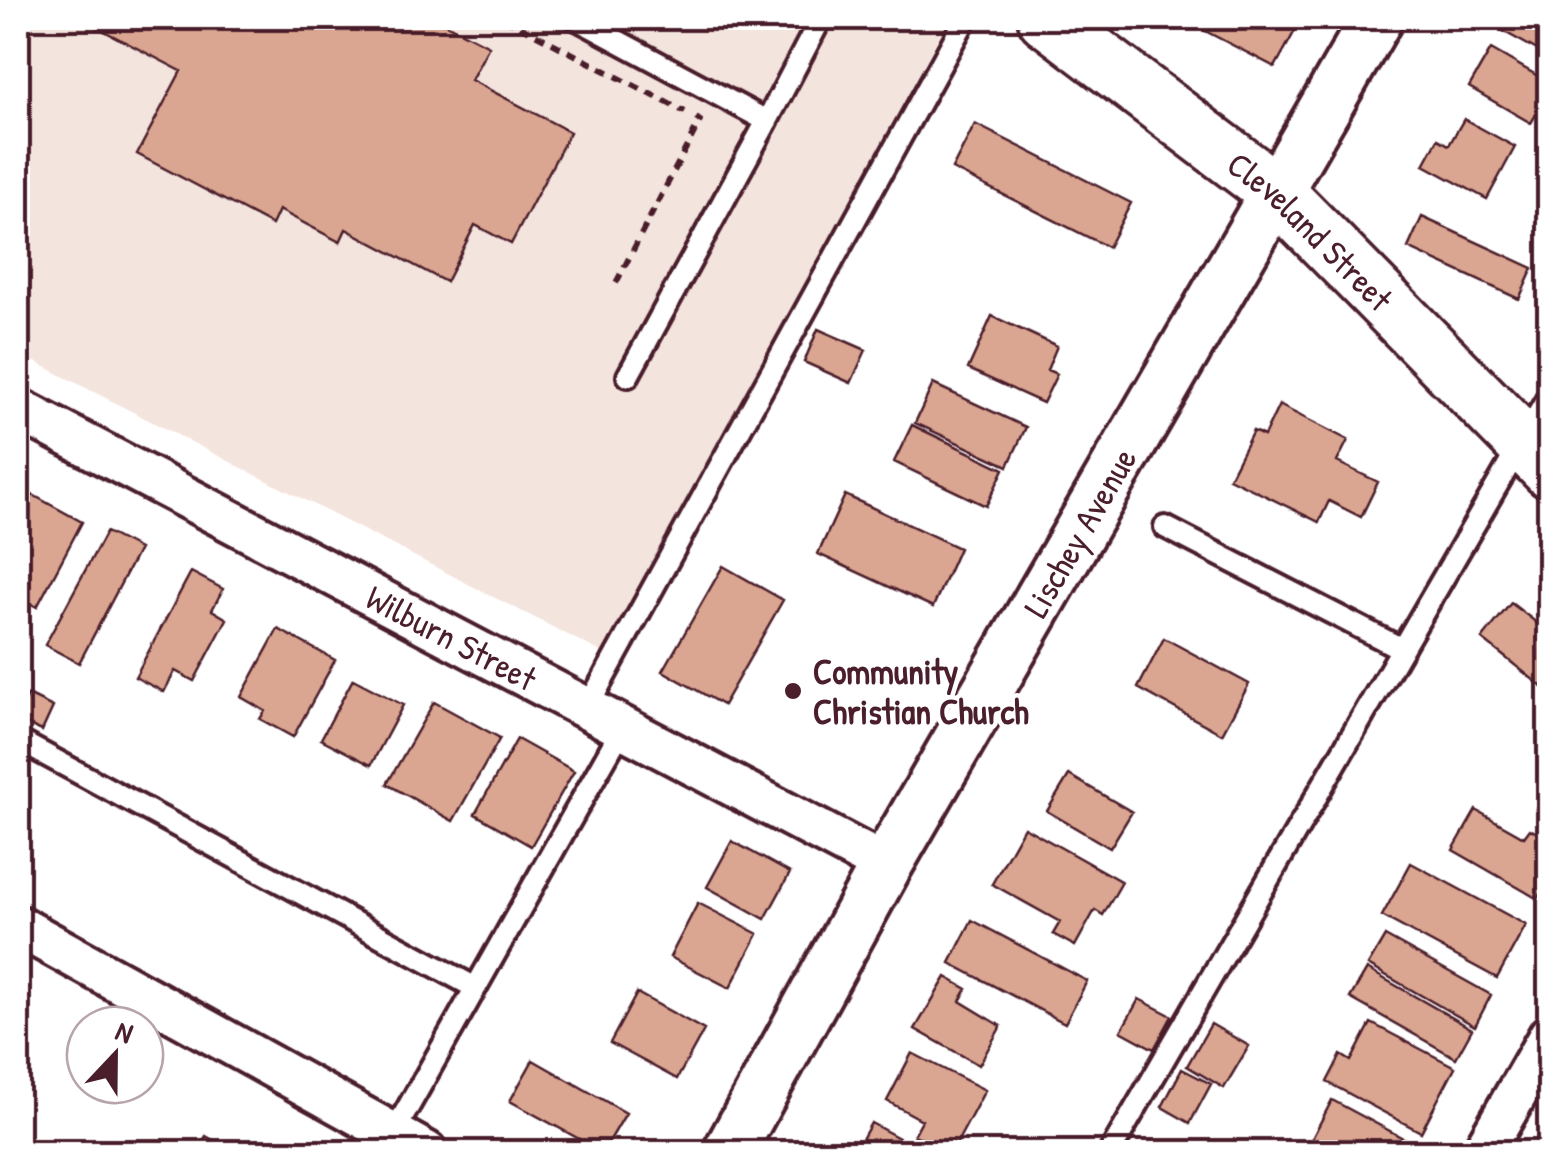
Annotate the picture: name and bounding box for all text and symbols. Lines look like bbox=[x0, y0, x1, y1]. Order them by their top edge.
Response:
street label: Cleveland Street bbox=[1218, 140, 1404, 322]
street label: Lischey Avenue bbox=[1012, 439, 1147, 625]
street label: Wilburn Street bbox=[358, 573, 546, 702]
place label: Community Christian Church bbox=[813, 648, 1029, 735]
marker: Community Christian Church bbox=[782, 680, 804, 702]
north arrow bbox=[65, 1005, 165, 1105]
text: N bbox=[110, 1011, 138, 1052]

